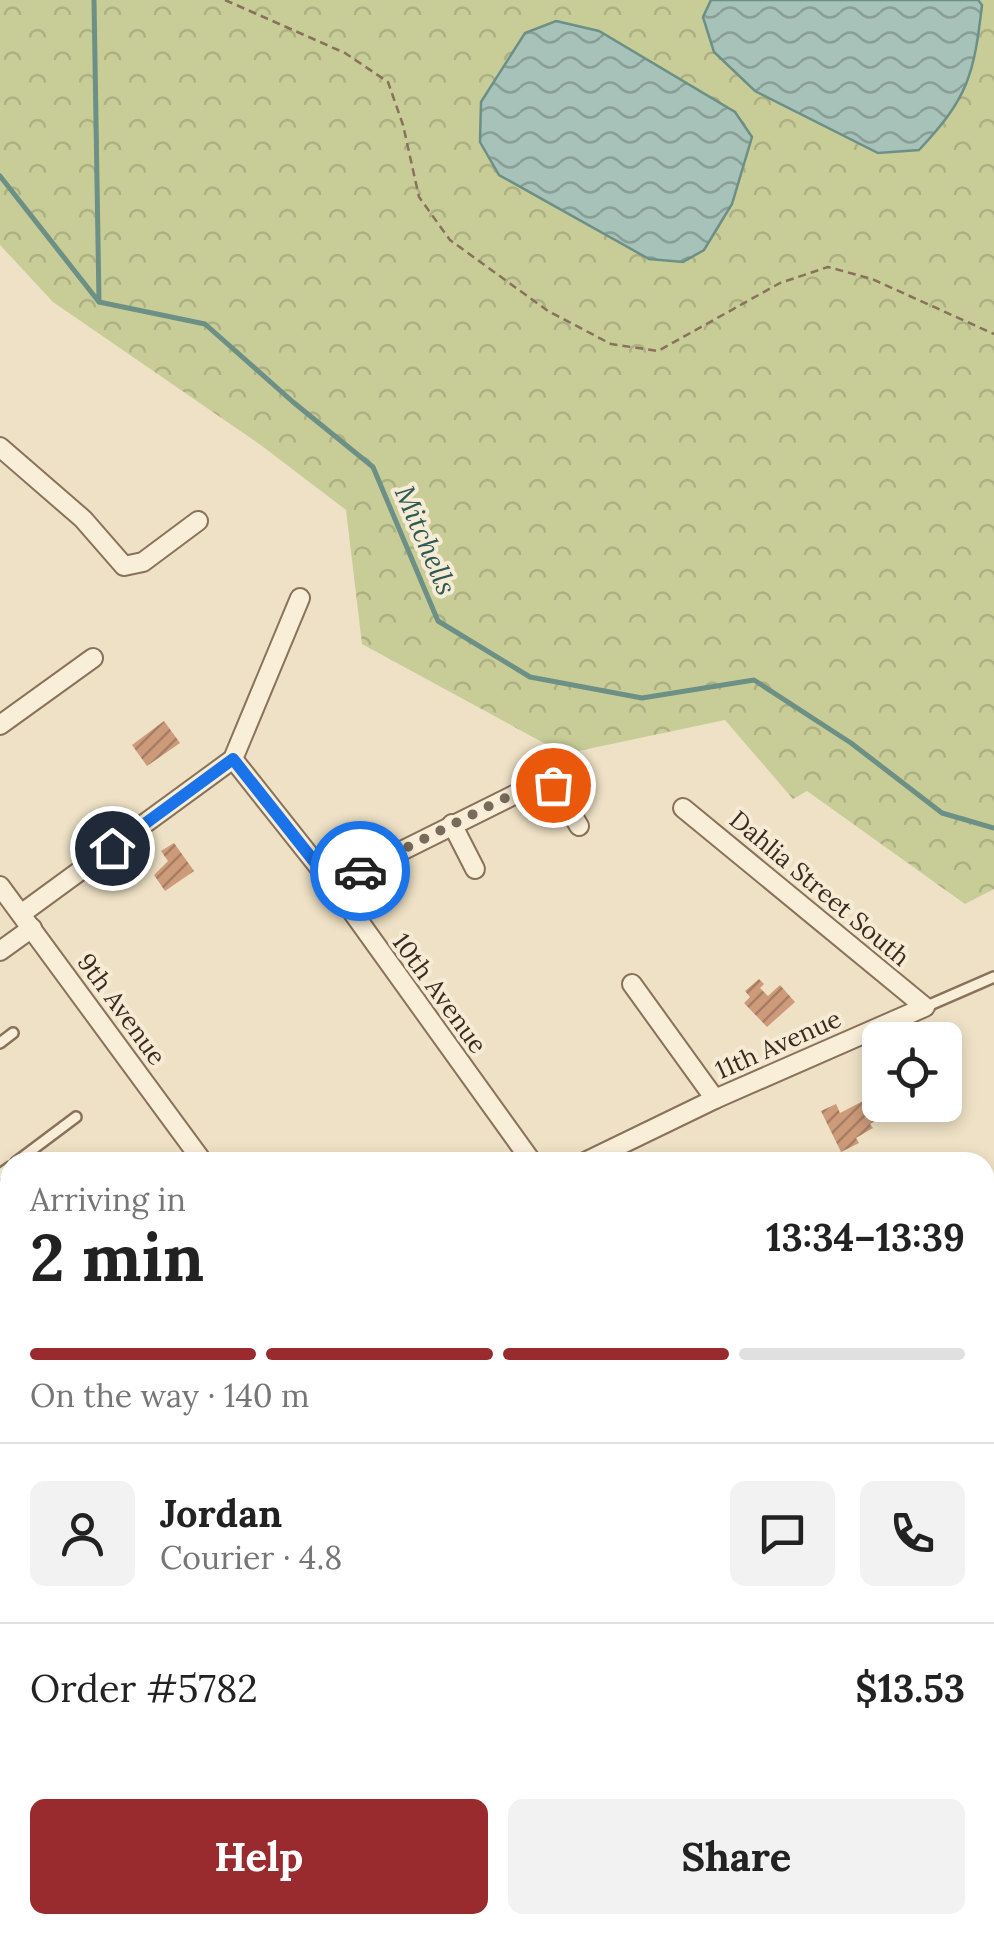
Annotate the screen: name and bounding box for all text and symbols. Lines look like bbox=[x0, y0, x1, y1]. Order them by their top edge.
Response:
water label: Mitchells bbox=[387, 480, 465, 600]
pin bbox=[511, 743, 596, 828]
icon: bag bbox=[526, 758, 581, 813]
street label: Dahlia Street South bbox=[723, 803, 917, 973]
pin bbox=[70, 806, 155, 891]
icon: home bbox=[85, 821, 140, 876]
courier bbox=[310, 821, 410, 921]
icon: car bbox=[333, 844, 388, 899]
street label: 10th Avenue bbox=[386, 927, 494, 1059]
street label: 9th Avenue bbox=[71, 947, 173, 1071]
street label: 11th Avenue bbox=[710, 1002, 846, 1086]
map controls bbox=[862, 1022, 962, 1122]
button: locate bbox=[862, 1022, 962, 1122]
text: Arriving in bbox=[30, 1179, 186, 1220]
text: 13:34–13:39 bbox=[766, 1213, 965, 1261]
text: 2 min bbox=[30, 1216, 204, 1299]
text: On the way · 140 m bbox=[30, 1375, 310, 1416]
button: person bbox=[30, 1481, 135, 1586]
button: chat bbox=[730, 1481, 835, 1586]
button: phone bbox=[860, 1481, 965, 1586]
text: Jordan bbox=[160, 1489, 282, 1537]
text: Courier · 4.8 bbox=[160, 1537, 342, 1578]
text: Order #5782 bbox=[30, 1664, 258, 1712]
text: $13.53 bbox=[855, 1664, 965, 1712]
button: Help bbox=[30, 1799, 488, 1914]
button: Share bbox=[508, 1799, 965, 1914]

